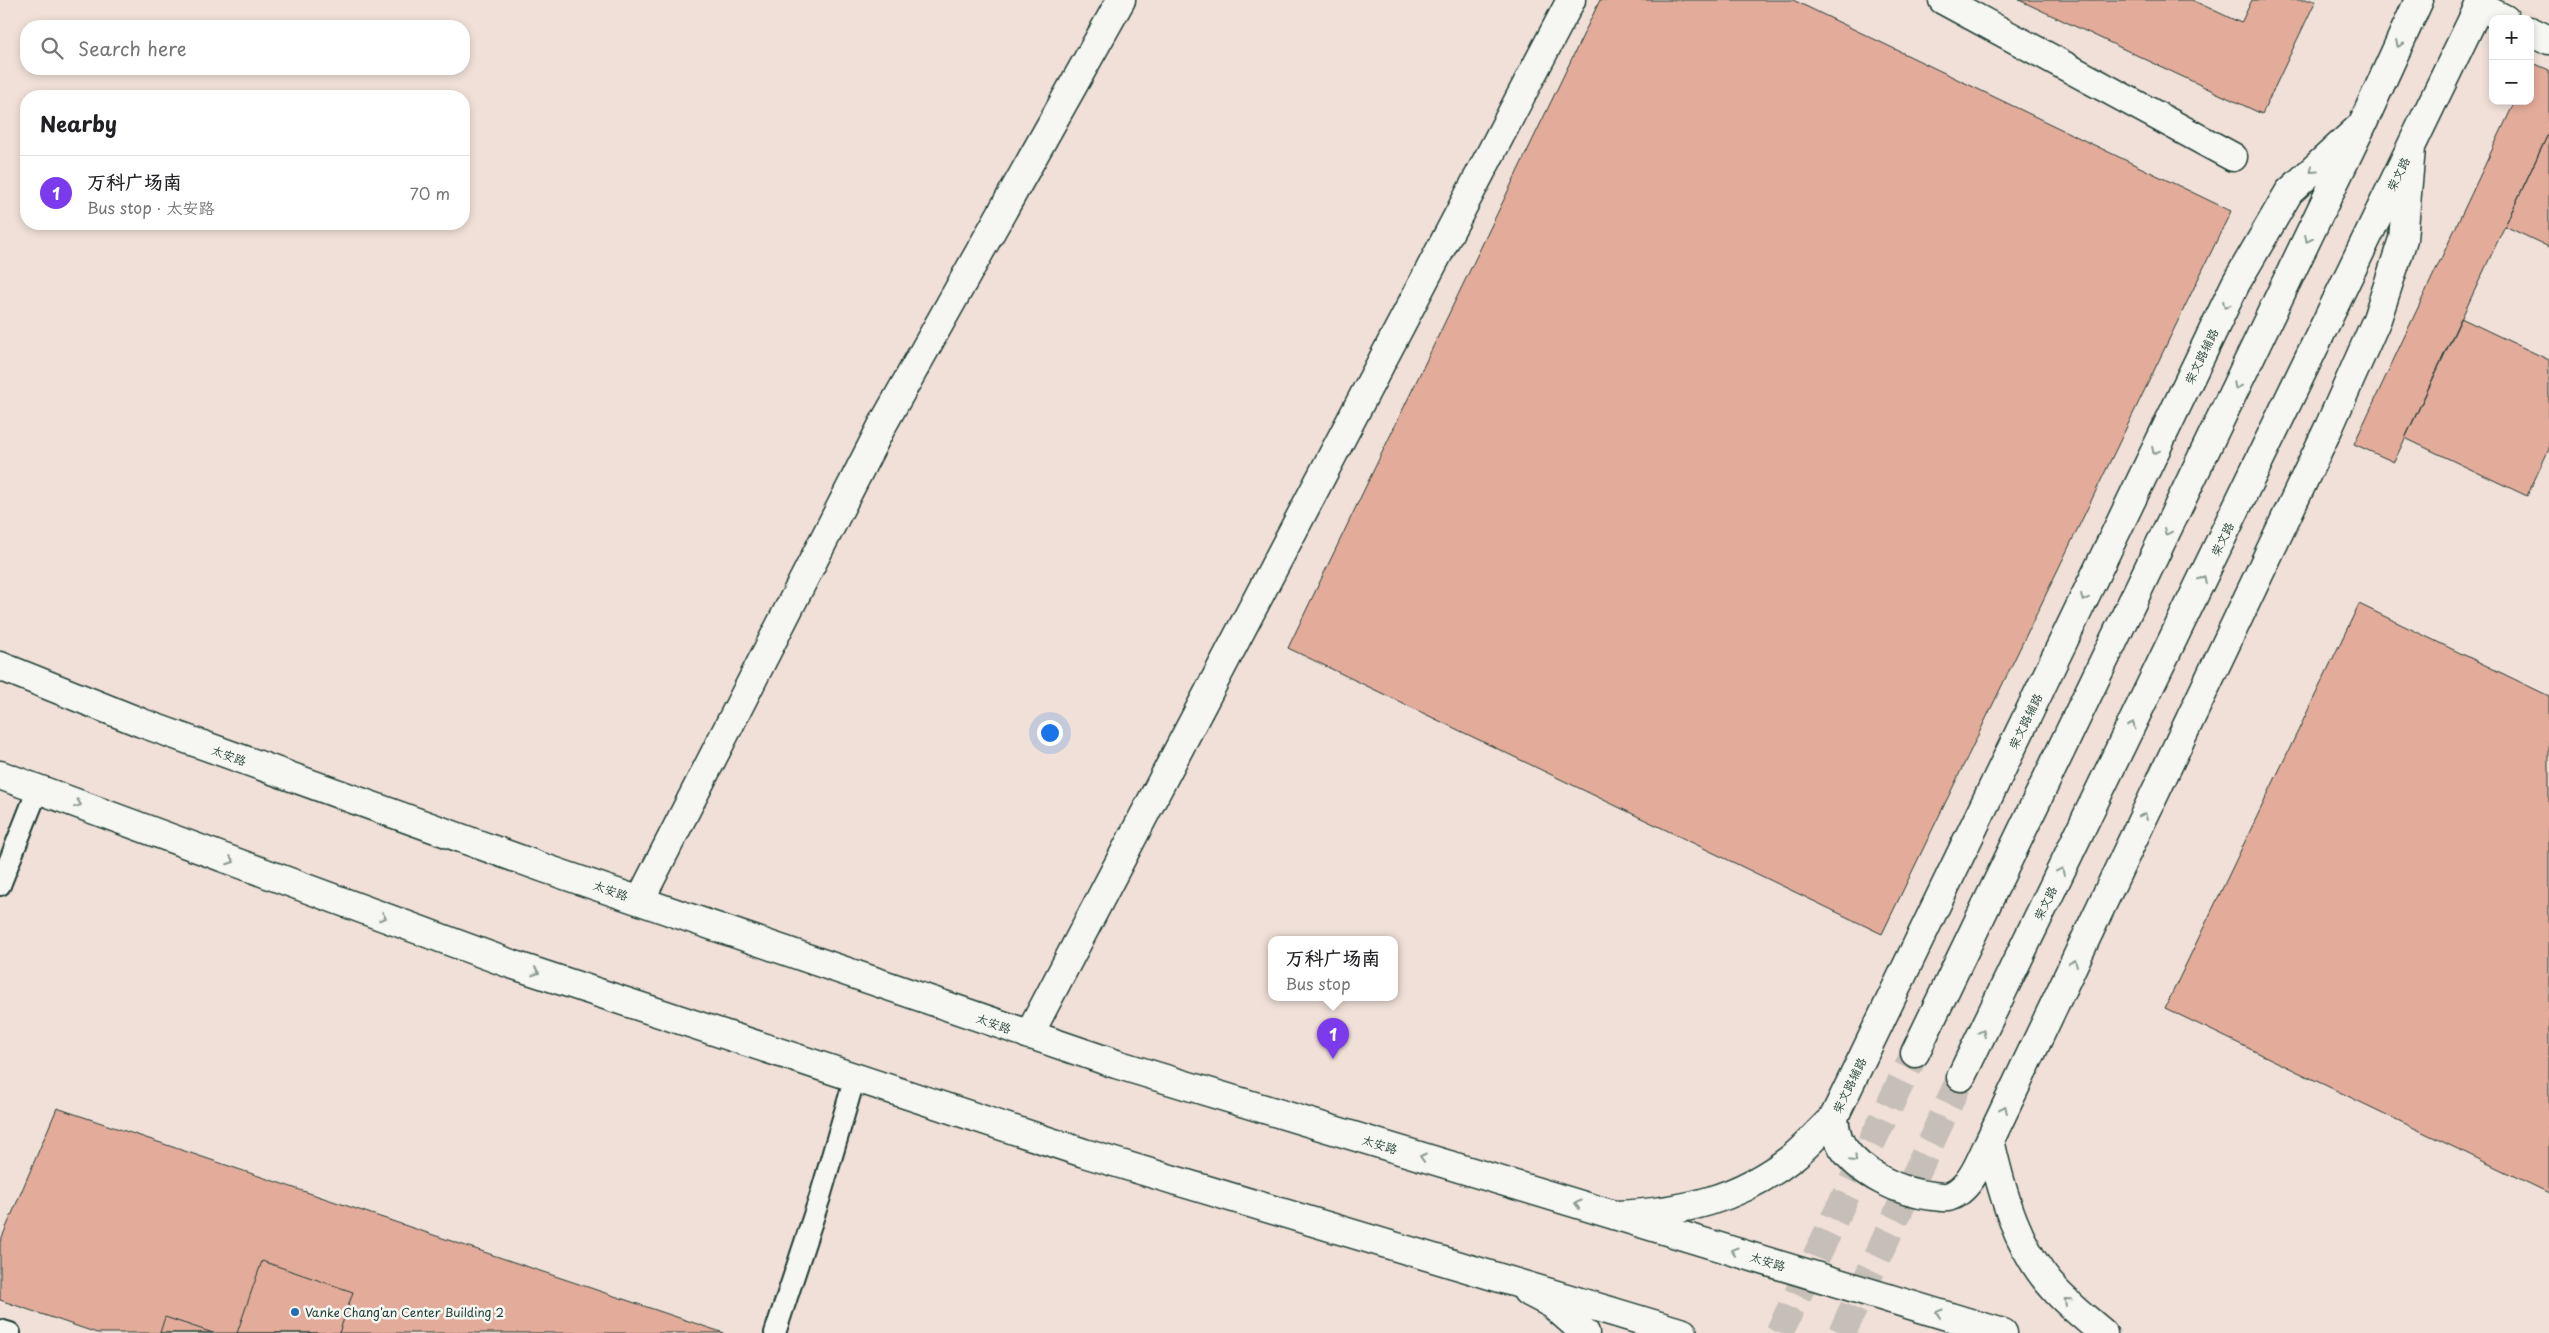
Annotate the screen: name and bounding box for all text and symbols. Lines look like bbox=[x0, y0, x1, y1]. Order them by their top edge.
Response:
map controls bbox=[2489, 15, 2534, 105]
button: + bbox=[2489, 15, 2534, 60]
search box bbox=[20, 20, 470, 75]
icon: search bbox=[38, 34, 66, 62]
text: Search here bbox=[78, 34, 187, 62]
one-way arrow bbox=[2395, 39, 2405, 48]
button: − bbox=[2489, 60, 2534, 105]
text: Nearby bbox=[40, 107, 117, 139]
street label: 荣文路 bbox=[2382, 154, 2414, 194]
one-way arrow bbox=[2310, 164, 2319, 173]
text: 万科广场南 bbox=[87, 167, 182, 195]
text: 1 bbox=[52, 181, 60, 205]
text: 70 m bbox=[410, 181, 450, 205]
text: Bus stop · 太安路 bbox=[87, 195, 215, 219]
one-way arrow bbox=[2303, 234, 2314, 243]
one-way arrow bbox=[2221, 300, 2232, 309]
street label: 荣文路辅路 bbox=[2180, 325, 2222, 387]
one-way arrow bbox=[2233, 381, 2243, 390]
one-way arrow bbox=[2151, 446, 2161, 455]
street label: 荣文路 bbox=[2206, 519, 2238, 559]
one-way arrow bbox=[2162, 527, 2173, 536]
one-way arrow bbox=[2196, 575, 2206, 584]
one-way arrow bbox=[2080, 592, 2090, 601]
street label: 荣文路辅路 bbox=[2004, 690, 2046, 752]
your location bbox=[1037, 720, 1063, 746]
one-way arrow bbox=[2126, 721, 2136, 730]
street label: 太安路 bbox=[209, 740, 249, 770]
one-way arrow bbox=[73, 798, 82, 809]
one-way arrow bbox=[2138, 812, 2148, 821]
one-way arrow bbox=[226, 855, 234, 865]
one-way arrow bbox=[2055, 867, 2065, 876]
street label: 太安路 bbox=[591, 876, 631, 904]
street label: 荣文路 bbox=[2029, 883, 2061, 923]
one-way arrow bbox=[378, 911, 387, 921]
popup bbox=[1268, 936, 1398, 1001]
text: 万科广场南 bbox=[1285, 943, 1381, 971]
one-way arrow bbox=[2068, 959, 2078, 968]
one-way arrow bbox=[531, 966, 540, 976]
text: Bus stop bbox=[1285, 971, 1351, 995]
street label: 太安路 bbox=[974, 1009, 1014, 1037]
pin: 1 bbox=[1317, 1018, 1349, 1059]
one-way arrow bbox=[1976, 1029, 1987, 1038]
street label: 荣文路辅路 bbox=[1828, 1054, 1870, 1116]
one-way arrow bbox=[1998, 1106, 2008, 1115]
street label: 太安路 bbox=[1360, 1130, 1400, 1158]
one-way arrow bbox=[1419, 1153, 1427, 1163]
one-way arrow bbox=[1849, 1153, 1858, 1162]
one-way arrow bbox=[1574, 1200, 1583, 1210]
one-way arrow bbox=[1730, 1247, 1738, 1257]
street label: 太安路 bbox=[1748, 1247, 1788, 1275]
one-way arrow bbox=[2063, 1298, 2072, 1307]
place label: Vanke Chang'an Center Building 2 bbox=[305, 1303, 504, 1321]
marker: Vanke Chang'an Center Building 2 bbox=[289, 1306, 301, 1318]
one-way arrow bbox=[1936, 1309, 1944, 1319]

